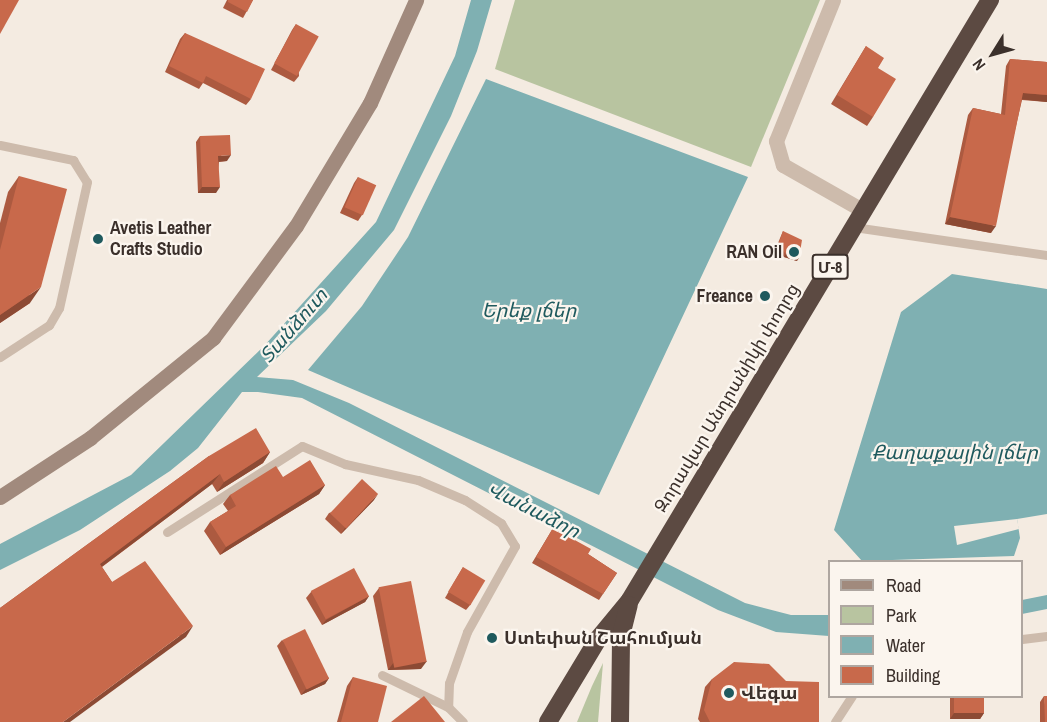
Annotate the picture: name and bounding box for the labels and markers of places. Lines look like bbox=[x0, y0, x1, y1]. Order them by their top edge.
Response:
place label: Avetis Leather Crafts Studio bbox=[110, 218, 211, 260]
marker: Avetis Leather Crafts Studio bbox=[91, 232, 105, 246]
place label: RAN Oil bbox=[726, 241, 782, 263]
marker: RAN Oil bbox=[787, 245, 801, 259]
place label: Freance bbox=[696, 285, 753, 307]
marker: Freance bbox=[758, 289, 772, 303]
place label: Ստեփան Շահումյան bbox=[504, 627, 702, 649]
marker: Ստեփան Շահումյան bbox=[485, 631, 499, 645]
place label: Վեգա bbox=[741, 682, 798, 704]
marker: Վեգա bbox=[722, 686, 736, 700]

